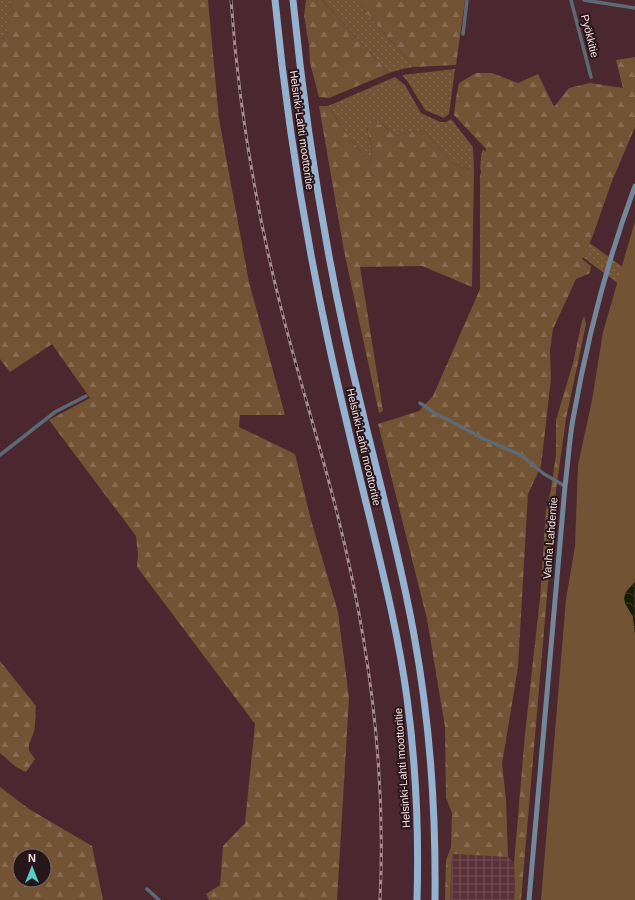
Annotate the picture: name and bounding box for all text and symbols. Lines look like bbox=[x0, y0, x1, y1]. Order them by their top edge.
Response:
street label: Pyökkitie bbox=[579, 13, 601, 59]
street label: Helsinki-Lahti moottoritie bbox=[288, 70, 316, 190]
street label: Helsinki-Lahti moottoritie bbox=[345, 387, 383, 507]
street label: Vanha Lahdentie bbox=[540, 496, 560, 580]
street label: Helsinki-Lahti moottoritie bbox=[392, 708, 412, 828]
north arrow bbox=[12, 848, 52, 888]
text: N bbox=[28, 852, 36, 864]

